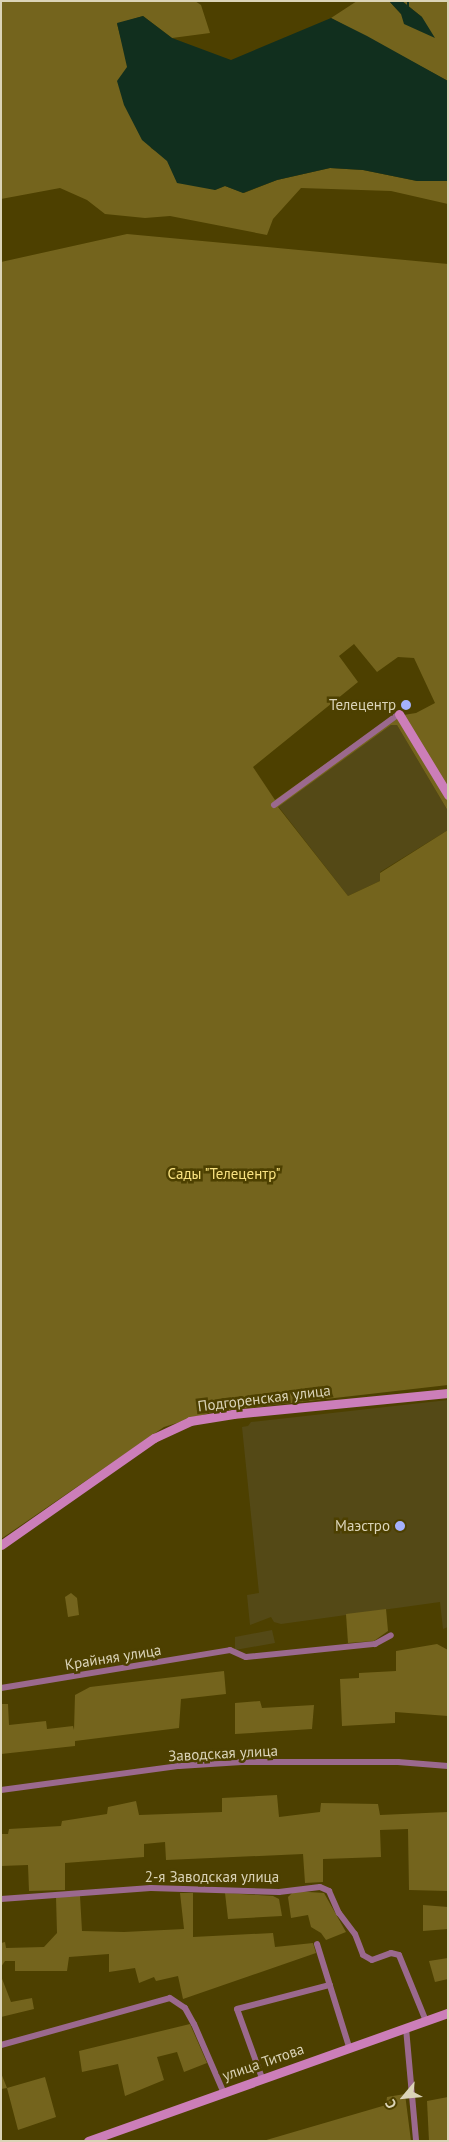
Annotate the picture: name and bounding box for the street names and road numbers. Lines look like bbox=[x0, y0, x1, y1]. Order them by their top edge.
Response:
street label: Подгоренская улица bbox=[197, 1381, 331, 1415]
street label: Крайняя улица bbox=[63, 1640, 163, 1674]
street label: Заводская улица bbox=[168, 1741, 278, 1765]
street label: 2-я Заводская улица bbox=[145, 1868, 279, 1886]
street label: улица Титова bbox=[220, 2040, 306, 2084]

